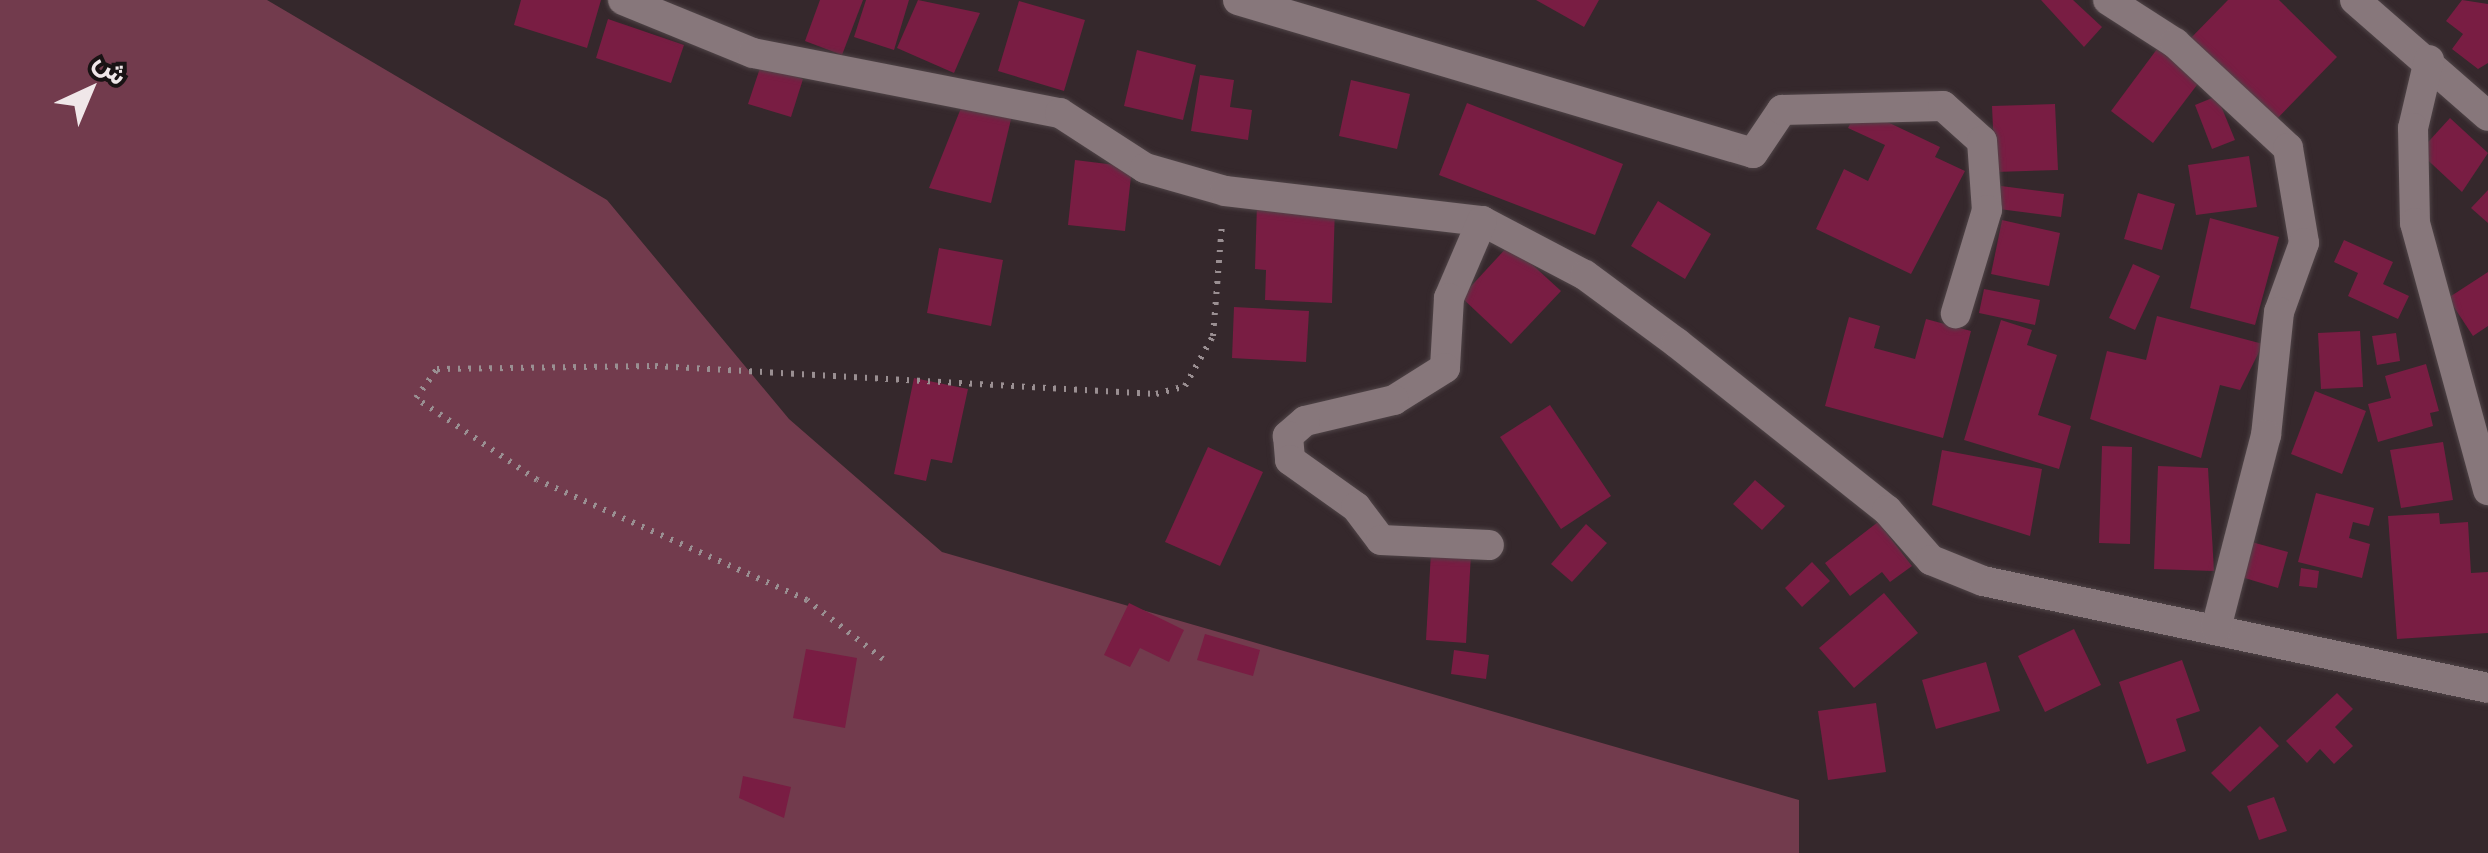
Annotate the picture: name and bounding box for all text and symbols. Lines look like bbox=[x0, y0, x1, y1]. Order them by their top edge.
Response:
north arrow bbox=[40, 40, 140, 140]
text: ش bbox=[88, 45, 134, 91]

